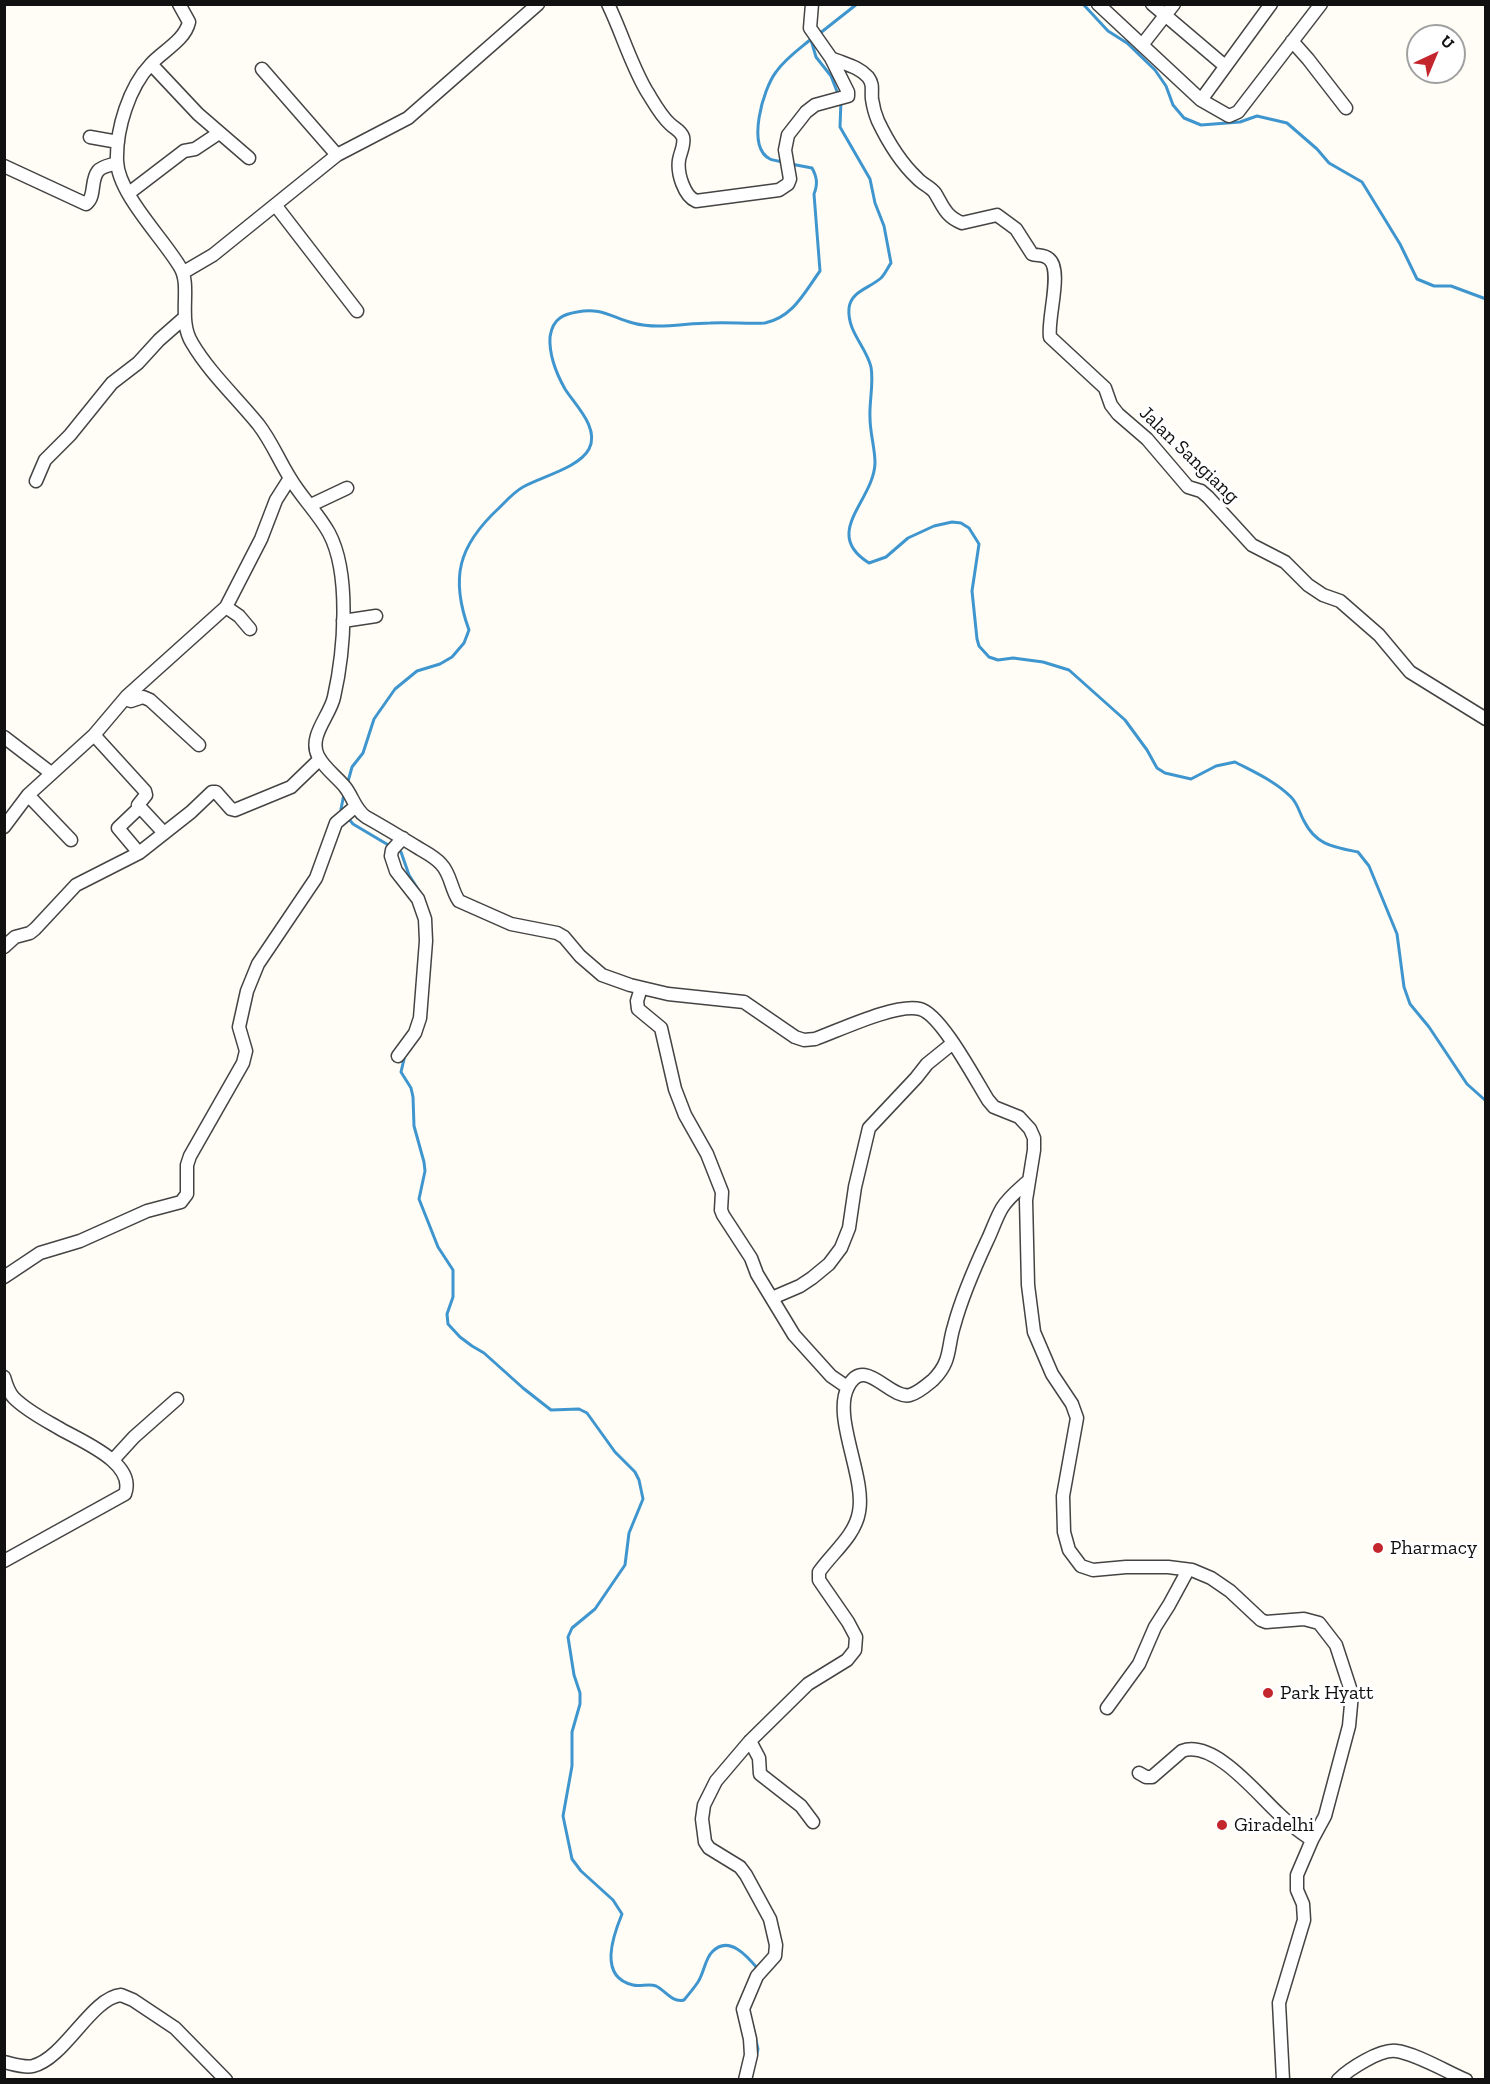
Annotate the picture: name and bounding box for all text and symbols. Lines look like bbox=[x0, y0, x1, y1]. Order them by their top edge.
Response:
north arrow bbox=[1406, 24, 1466, 84]
text: U bbox=[1437, 31, 1458, 53]
street label: Jalan Sangiang bbox=[1134, 401, 1244, 509]
place label: Pharmacy bbox=[1390, 1536, 1477, 1560]
marker: Pharmacy bbox=[1371, 1541, 1385, 1555]
place label: Park Hyatt bbox=[1280, 1681, 1373, 1705]
marker: Park Hyatt bbox=[1261, 1686, 1275, 1700]
place label: Giradelhi bbox=[1234, 1813, 1314, 1837]
marker: Giradelhi bbox=[1215, 1818, 1229, 1832]

